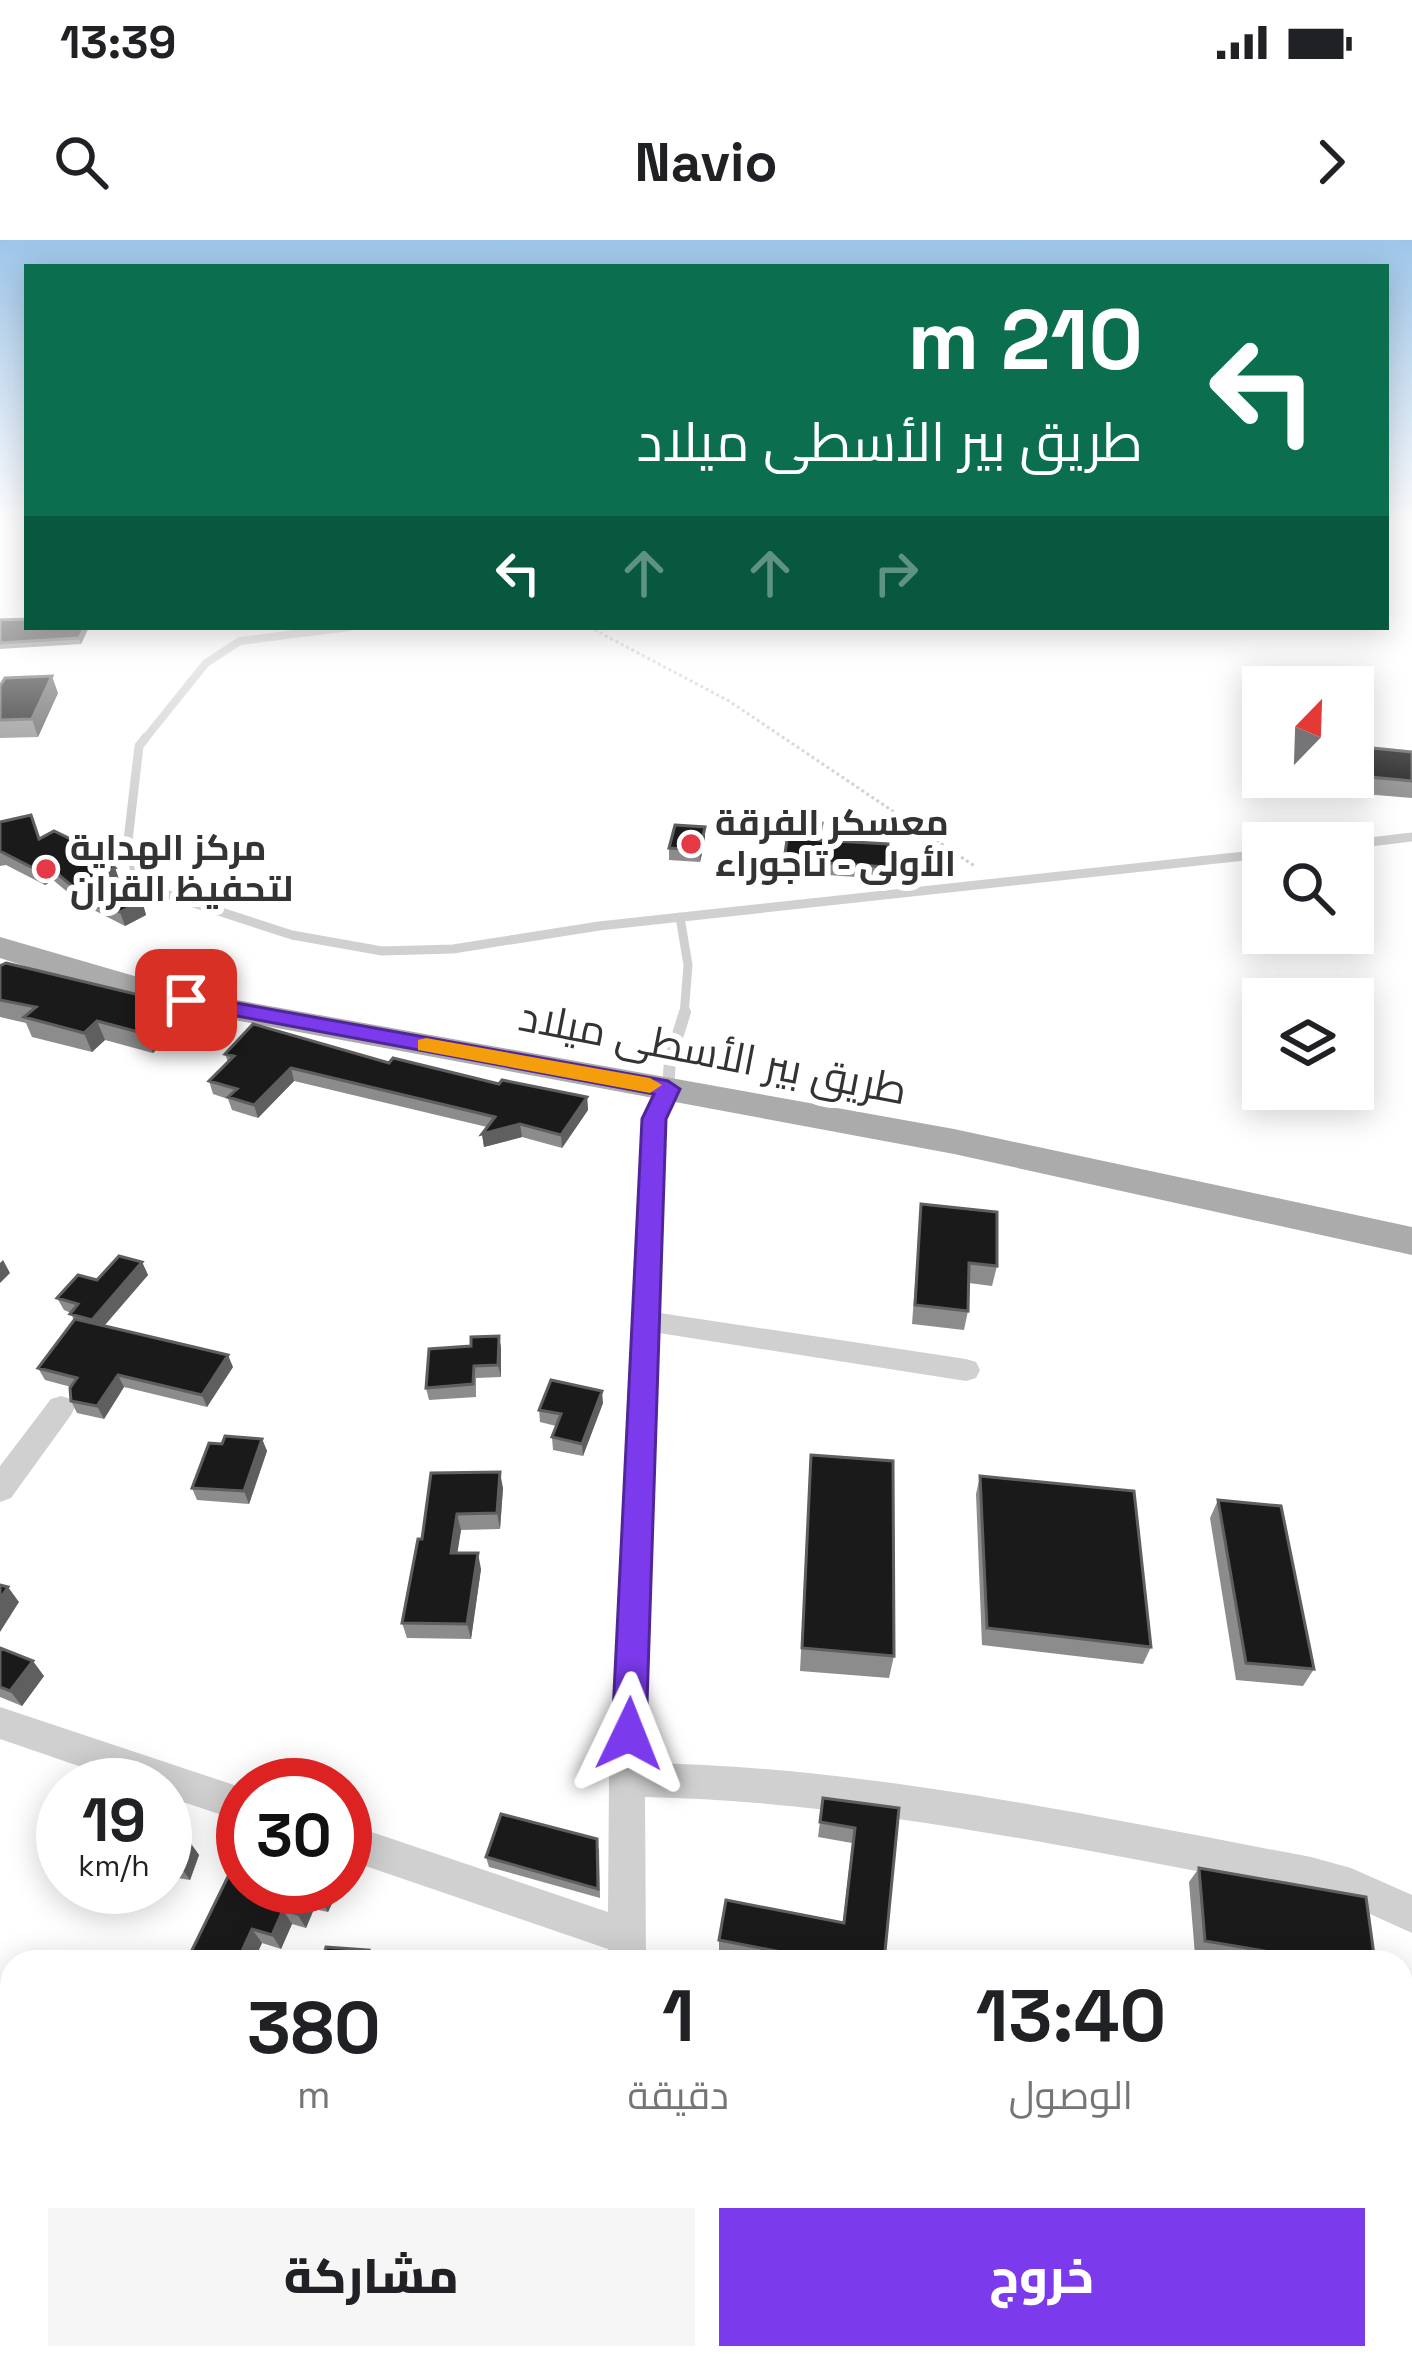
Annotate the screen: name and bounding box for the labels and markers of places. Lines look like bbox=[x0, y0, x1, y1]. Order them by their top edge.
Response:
place label: معسكر الفرقة الأولى - تاجوراء bbox=[715, 800, 956, 887]
place label: مركز الهداية لتحفيظ القران bbox=[70, 825, 293, 912]
marker: معسكر الفرقة الأولى - تاجوراء bbox=[678, 831, 704, 857]
marker: مركز الهداية لتحفيظ القران bbox=[33, 856, 59, 882]
pin bbox=[135, 949, 237, 1051]

